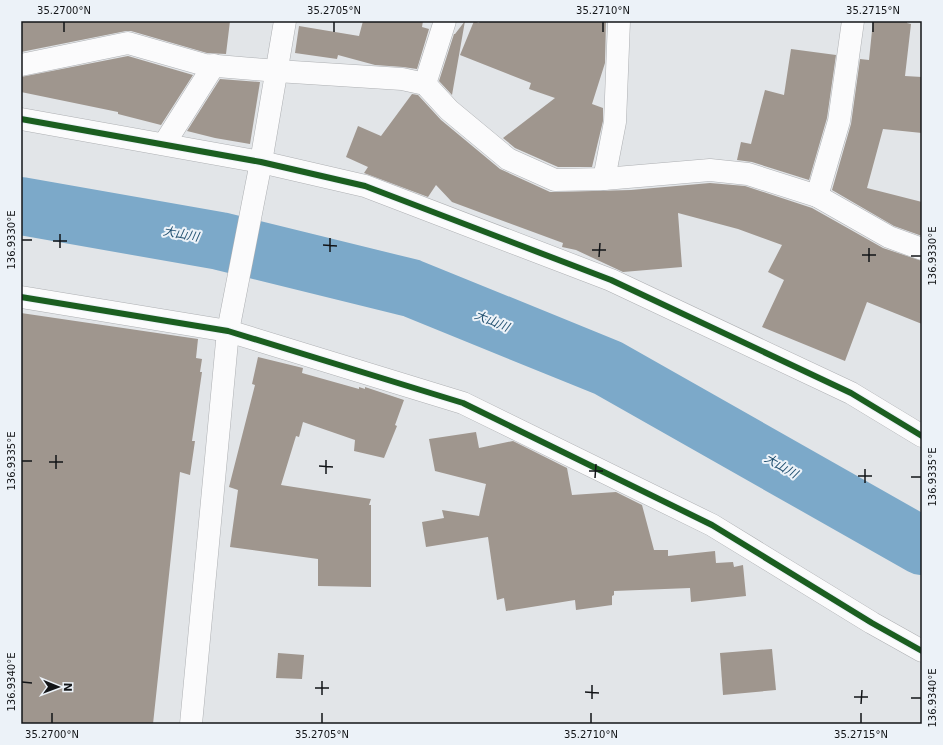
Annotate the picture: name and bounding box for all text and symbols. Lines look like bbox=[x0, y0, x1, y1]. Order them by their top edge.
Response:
text: 35.2700°N bbox=[37, 5, 91, 16]
text: 35.2705°N bbox=[307, 5, 361, 16]
text: 35.2710°N bbox=[576, 5, 630, 16]
text: 35.2715°N bbox=[846, 5, 900, 16]
text: 136.9330°E bbox=[6, 210, 17, 270]
water label: 大山川 bbox=[162, 224, 202, 244]
text: 136.9330°E bbox=[927, 226, 938, 286]
water label: 大山川 bbox=[473, 308, 513, 335]
text: 136.9335°E bbox=[6, 431, 17, 491]
text: 136.9335°E bbox=[927, 447, 938, 507]
water label: 大山川 bbox=[762, 451, 802, 482]
text: 136.9340°E bbox=[6, 652, 17, 712]
north arrow bbox=[38, 667, 78, 707]
text: 136.9340°E bbox=[927, 668, 938, 728]
text: N bbox=[61, 682, 74, 692]
text: 35.2700°N bbox=[25, 729, 79, 740]
text: 35.2705°N bbox=[295, 729, 349, 740]
text: 35.2710°N bbox=[564, 729, 618, 740]
text: 35.2715°N bbox=[834, 729, 888, 740]

